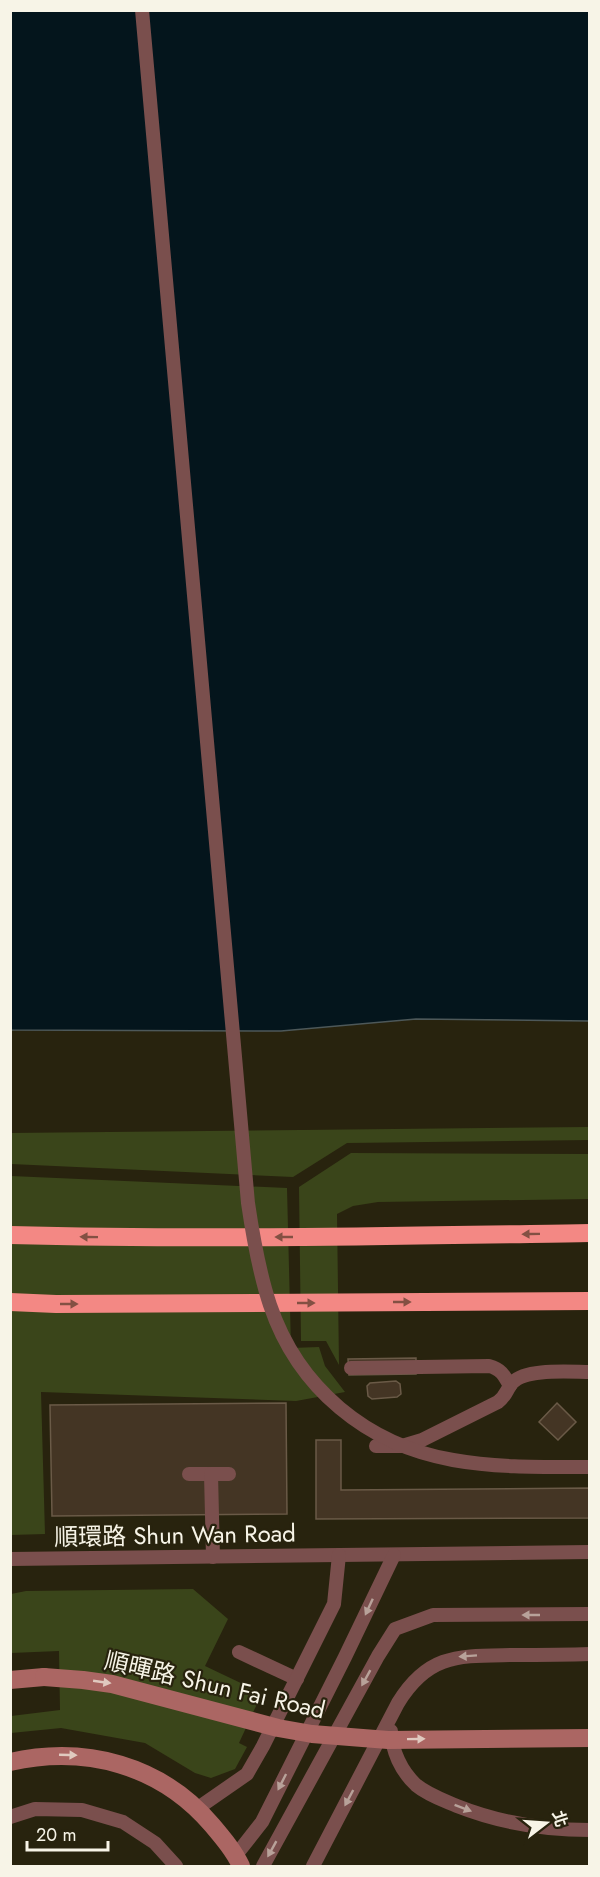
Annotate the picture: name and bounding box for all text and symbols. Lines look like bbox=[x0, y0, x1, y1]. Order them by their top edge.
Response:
one-way arrow bbox=[522, 1229, 541, 1239]
one-way arrow bbox=[79, 1232, 98, 1242]
one-way arrow bbox=[274, 1232, 293, 1242]
one-way arrow bbox=[392, 1297, 411, 1307]
one-way arrow bbox=[296, 1298, 315, 1307]
one-way arrow bbox=[59, 1299, 78, 1309]
street label: 順環路 Shun Wan Road bbox=[54, 1515, 296, 1555]
one-way arrow bbox=[364, 1599, 373, 1616]
one-way arrow bbox=[522, 1610, 541, 1620]
street label: 順暉路 Shun Fai Road bbox=[101, 1643, 329, 1727]
one-way arrow bbox=[459, 1652, 478, 1661]
one-way arrow bbox=[361, 1669, 371, 1686]
one-way arrow bbox=[93, 1678, 112, 1687]
one-way arrow bbox=[407, 1734, 426, 1744]
one-way arrow bbox=[59, 1751, 78, 1760]
one-way arrow bbox=[277, 1773, 287, 1791]
one-way arrow bbox=[344, 1789, 354, 1806]
north arrow bbox=[516, 1793, 576, 1853]
one-way arrow bbox=[454, 1804, 472, 1814]
text: 北 bbox=[547, 1808, 573, 1830]
scale bar bbox=[27, 1814, 108, 1852]
text: 20 m bbox=[36, 1822, 76, 1848]
one-way arrow bbox=[267, 1840, 277, 1857]

